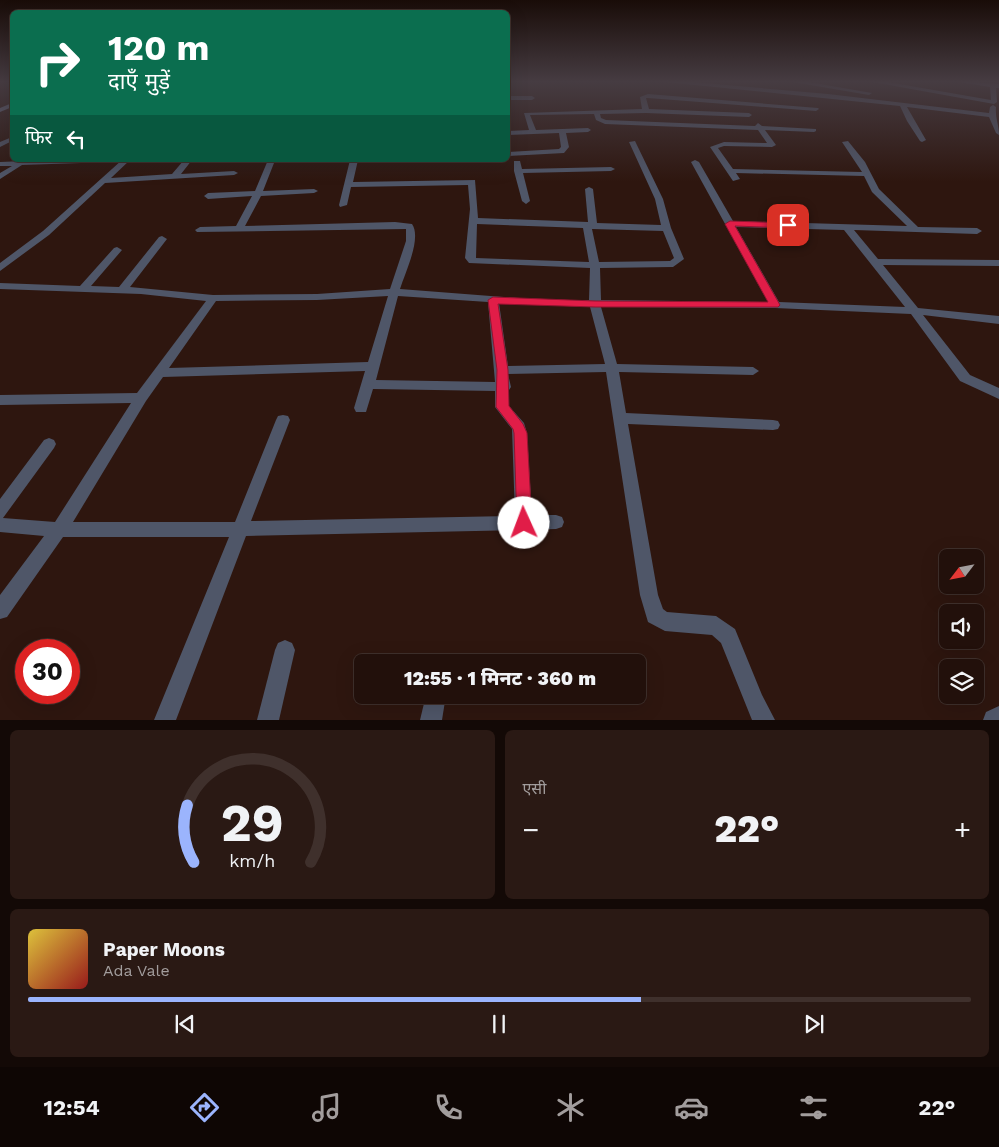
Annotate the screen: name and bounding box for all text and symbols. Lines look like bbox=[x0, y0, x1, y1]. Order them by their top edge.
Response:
text: 120 m bbox=[108, 27, 209, 69]
icon: right bbox=[25, 30, 90, 95]
text: दाएँ मुड़ें bbox=[108, 69, 170, 94]
icon: left bbox=[62, 125, 90, 153]
text: फिर bbox=[25, 126, 52, 149]
pin bbox=[767, 204, 809, 246]
icon: arrive bbox=[774, 211, 802, 239]
position arrow bbox=[497, 496, 549, 548]
north arrow bbox=[939, 549, 984, 594]
map controls bbox=[939, 549, 984, 704]
button: sound bbox=[939, 604, 984, 649]
speed limit sign: 30 bbox=[15, 639, 80, 704]
button: layers bbox=[939, 659, 984, 704]
text: 12:55 · 1 मिनट · 360 m bbox=[404, 667, 596, 690]
text: एसी bbox=[523, 779, 546, 798]
text: 29 bbox=[221, 793, 284, 854]
text: 22° bbox=[714, 807, 779, 851]
text: − bbox=[523, 813, 539, 846]
text: + bbox=[954, 813, 971, 846]
text: km/h bbox=[229, 850, 275, 871]
text: Paper Moons bbox=[103, 938, 225, 961]
text: Ada Vale bbox=[103, 961, 170, 980]
icon: previous bbox=[171, 1010, 199, 1038]
icon: pause bbox=[485, 1010, 513, 1038]
icon: next bbox=[800, 1010, 828, 1038]
icon: directions bbox=[187, 1090, 222, 1125]
icon: music bbox=[309, 1090, 344, 1125]
icon: phone bbox=[431, 1090, 466, 1125]
icon: climate bbox=[553, 1090, 588, 1125]
icon: car bbox=[674, 1090, 709, 1125]
icon: filters bbox=[796, 1090, 831, 1125]
text: 12:54 bbox=[43, 1095, 100, 1120]
text: 22° bbox=[918, 1095, 955, 1120]

